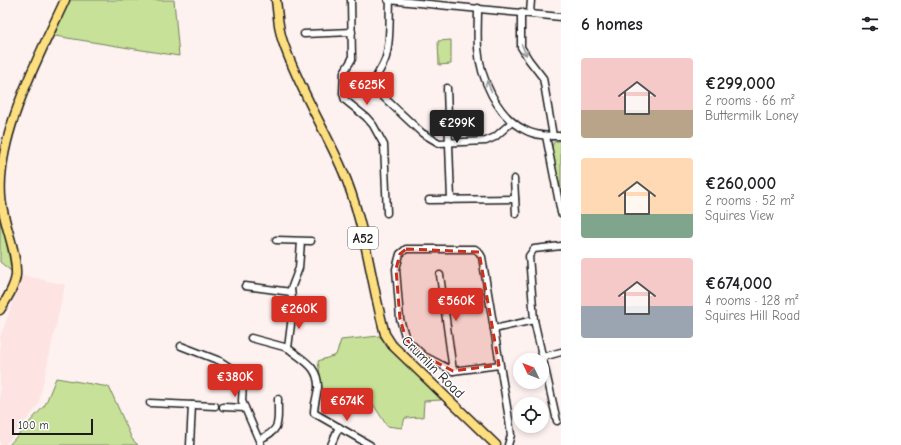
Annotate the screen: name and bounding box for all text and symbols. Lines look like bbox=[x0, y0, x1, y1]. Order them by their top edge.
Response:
icon: filters bbox=[859, 13, 881, 35]
text: 6 homes bbox=[581, 15, 643, 34]
one-way arrow bbox=[520, 44, 528, 56]
pin: €625K bbox=[339, 72, 395, 106]
icon: home bbox=[613, 74, 661, 122]
text: €299,000 bbox=[705, 74, 775, 93]
text: €625K bbox=[349, 77, 385, 92]
one-way arrow bbox=[484, 80, 492, 92]
text: 2 rooms · 66 m² bbox=[705, 93, 794, 108]
text: Buttermilk Loney bbox=[705, 108, 798, 123]
pin: €299K bbox=[429, 110, 485, 144]
text: €299K bbox=[439, 115, 475, 130]
icon: home bbox=[613, 174, 661, 222]
text: €260,000 bbox=[705, 174, 776, 193]
text: 2 rooms · 52 m² bbox=[705, 193, 794, 208]
text: Squires View bbox=[705, 208, 774, 223]
road number: A52 bbox=[348, 227, 378, 249]
icon: home bbox=[613, 274, 661, 322]
text: €674,000 bbox=[705, 274, 772, 293]
pin: €560K bbox=[428, 288, 484, 322]
text: €560K bbox=[437, 293, 475, 308]
text: 4 rooms · 128 m² bbox=[705, 293, 798, 308]
pin: €260K bbox=[271, 296, 327, 330]
text: €260K bbox=[281, 301, 318, 316]
text: Squires Hill Road bbox=[705, 308, 800, 323]
street label: Crumlin Road bbox=[398, 332, 468, 402]
north arrow bbox=[513, 353, 549, 389]
map controls bbox=[513, 353, 549, 433]
pin: €380K bbox=[207, 364, 263, 398]
text: €380K bbox=[217, 369, 253, 384]
pin: €674K bbox=[319, 388, 375, 422]
text: €674K bbox=[330, 393, 364, 408]
button: locate bbox=[513, 397, 549, 433]
scale bar bbox=[12, 417, 93, 436]
text: 100 m bbox=[18, 419, 49, 432]

